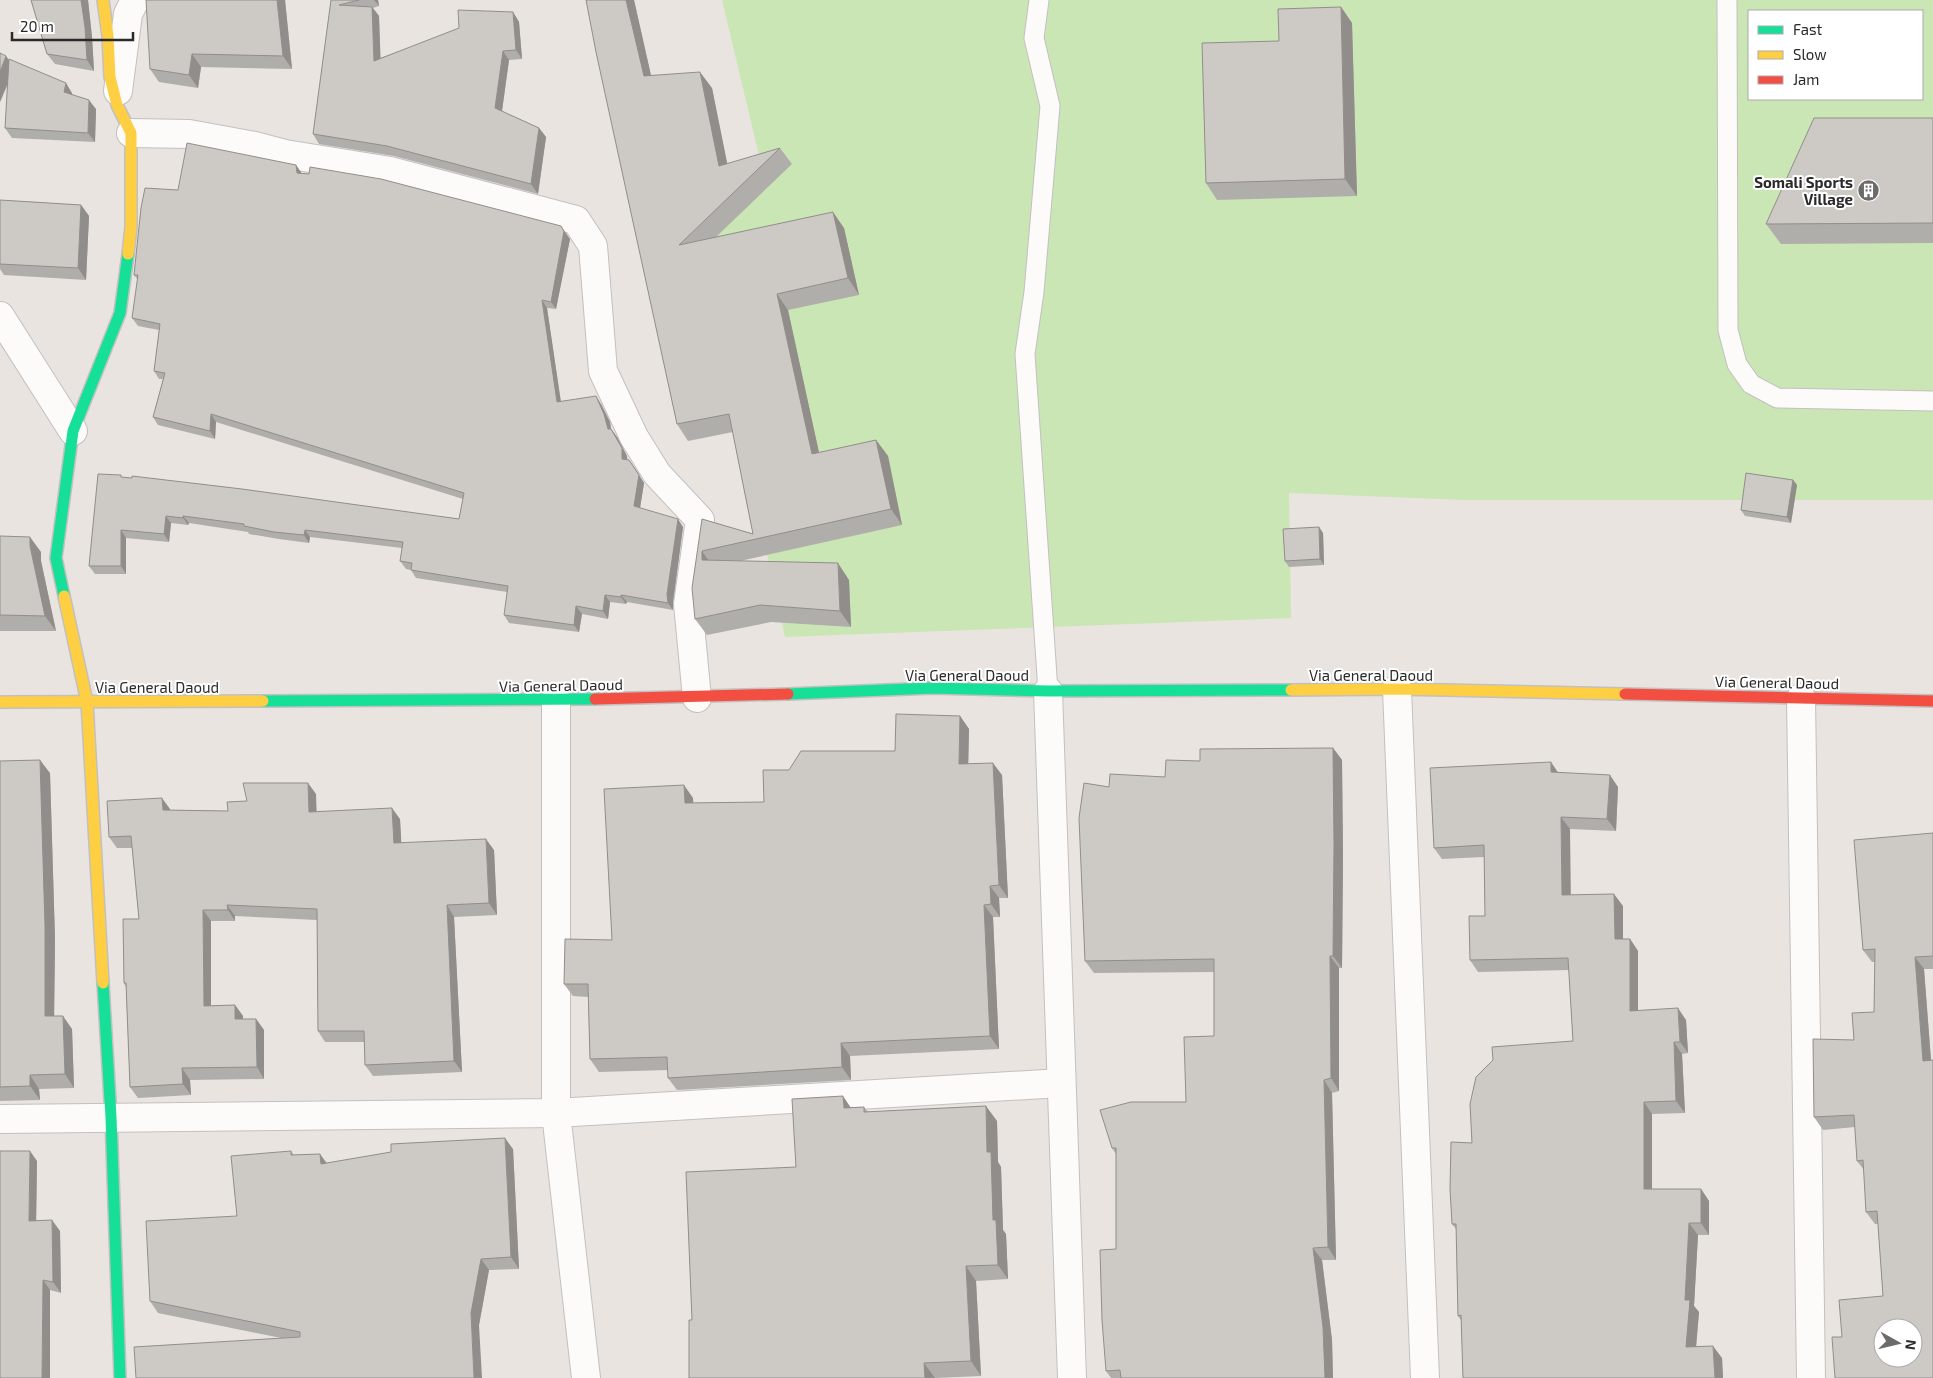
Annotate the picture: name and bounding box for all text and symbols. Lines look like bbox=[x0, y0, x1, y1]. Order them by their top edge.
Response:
scale bar bbox=[12, 10, 134, 42]
legend bbox=[1748, 10, 1923, 100]
text: 20 m bbox=[20, 17, 54, 35]
text: Fast bbox=[1793, 20, 1823, 38]
text: Slow bbox=[1793, 45, 1827, 63]
text: Jam bbox=[1793, 70, 1819, 88]
place label: Somali Sports Village bbox=[1754, 173, 1853, 208]
building icon: Somali Sports Village bbox=[1857, 179, 1881, 203]
street label: Via General Daoud bbox=[905, 666, 1029, 684]
street label: Via General Daoud bbox=[1309, 666, 1433, 684]
street label: Via General Daoud bbox=[1715, 672, 1839, 692]
street label: Via General Daoud bbox=[499, 675, 623, 695]
street label: Via General Daoud bbox=[95, 678, 219, 696]
north arrow bbox=[1873, 1318, 1923, 1368]
text: N bbox=[1902, 1339, 1920, 1351]

